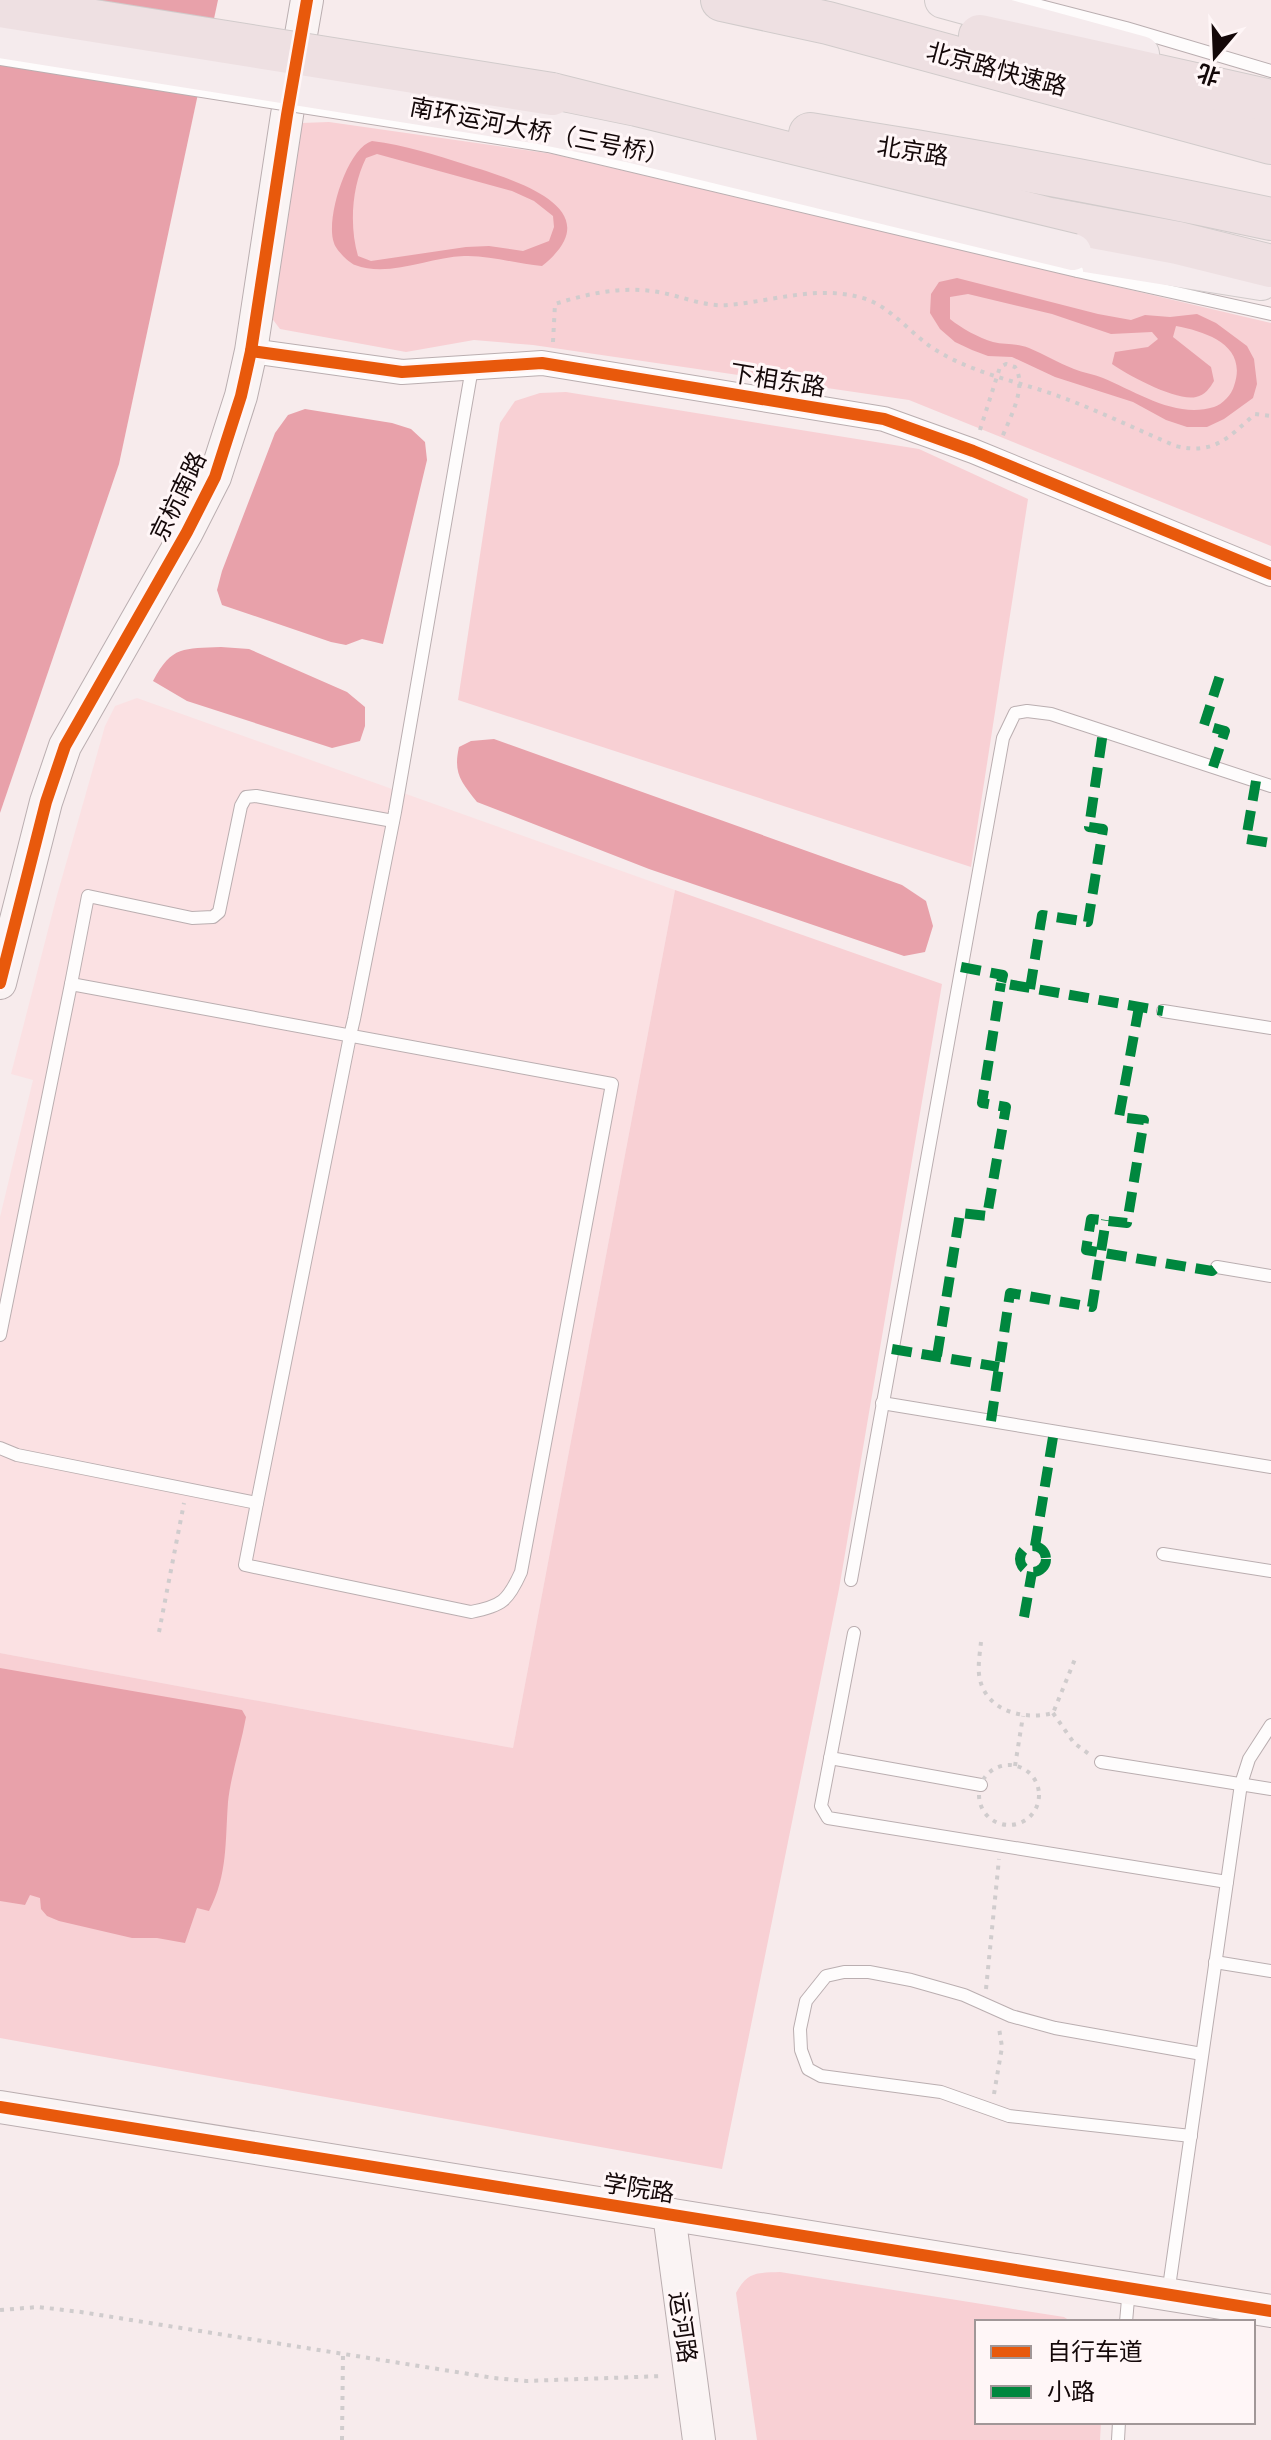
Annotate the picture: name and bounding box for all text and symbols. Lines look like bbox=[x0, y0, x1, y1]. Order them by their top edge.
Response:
north arrow bbox=[1175, 16, 1255, 96]
street label: 北京路快速路 bbox=[924, 35, 1070, 101]
text: 北 bbox=[1194, 59, 1223, 92]
street label: 南环运河大桥（三号桥） bbox=[408, 91, 672, 169]
street label: 北京路 bbox=[875, 130, 951, 170]
street label: 下相东路 bbox=[728, 357, 828, 401]
street label: 京杭南路 bbox=[143, 447, 211, 545]
street label: 学院路 bbox=[601, 2167, 677, 2207]
street label: 运河路 bbox=[665, 2289, 703, 2365]
legend bbox=[975, 2320, 1255, 2424]
text: 自行车道 bbox=[1047, 2336, 1143, 2365]
text: 小路 bbox=[1047, 2376, 1095, 2405]

